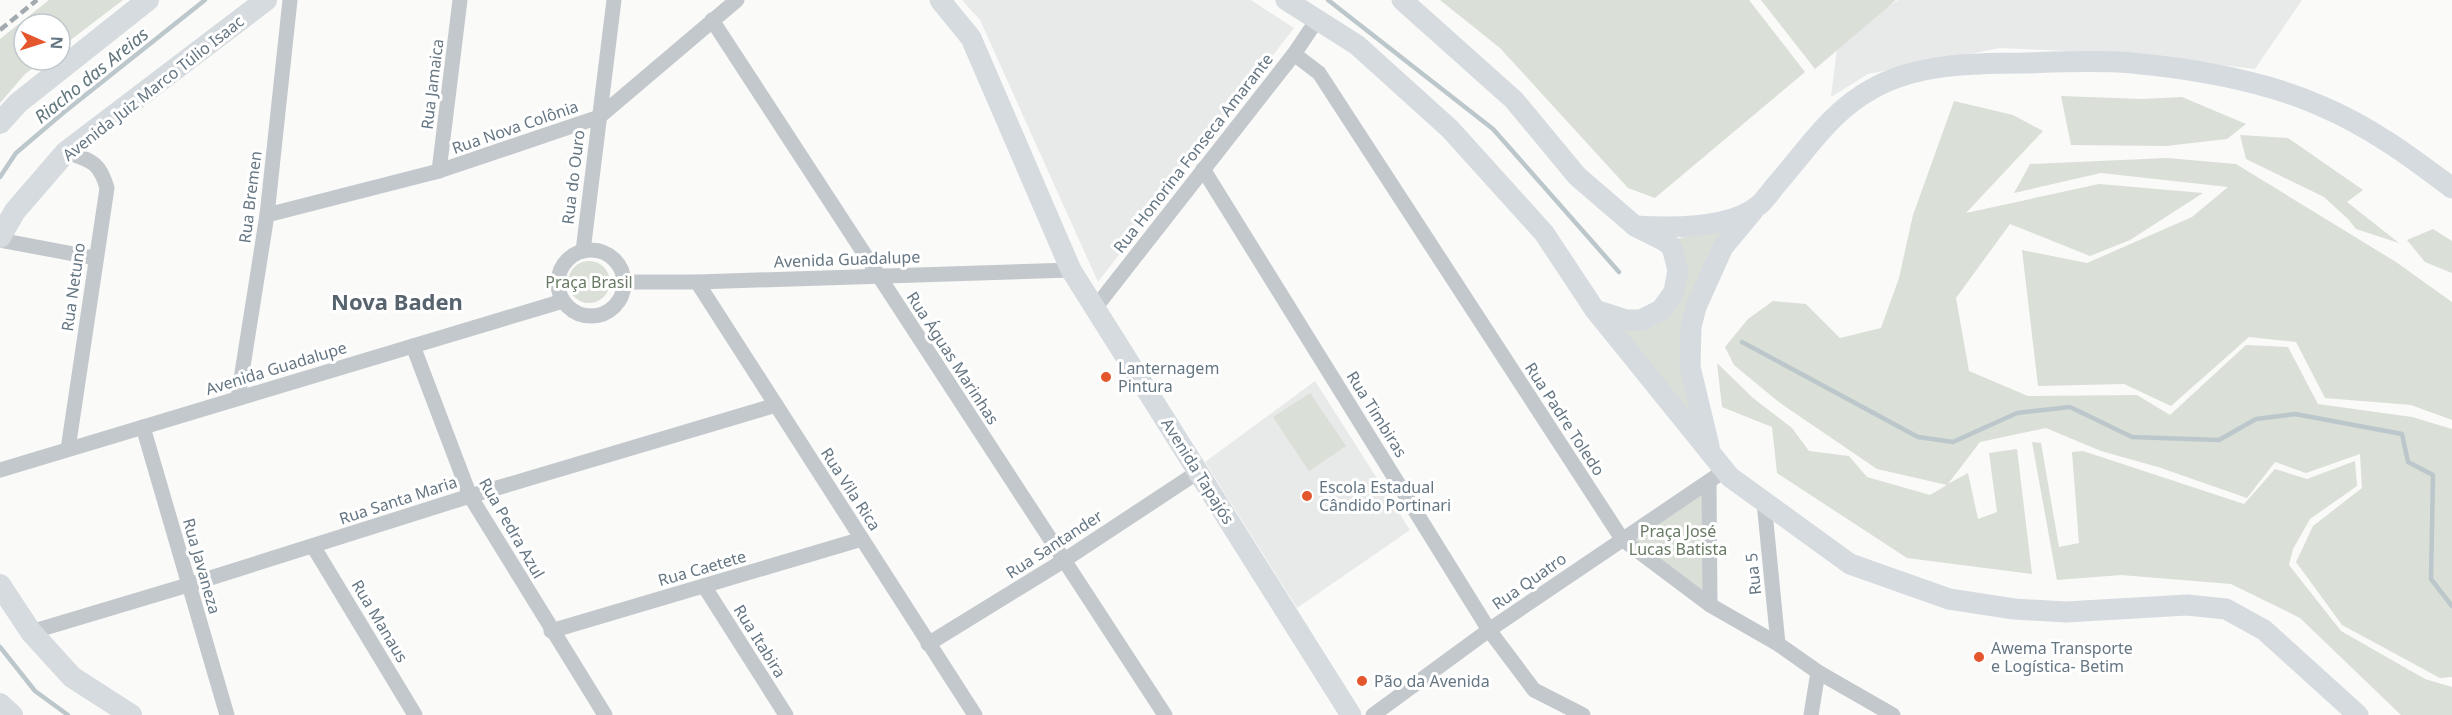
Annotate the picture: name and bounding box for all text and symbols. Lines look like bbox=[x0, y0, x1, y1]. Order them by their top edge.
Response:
street label: Avenida Juiz Marco Túlio Isaac bbox=[58, 10, 248, 166]
north arrow bbox=[12, 12, 72, 72]
water label: Riacho das Areias bbox=[29, 21, 153, 128]
text: N bbox=[46, 36, 68, 50]
street label: Rua Jamaica bbox=[416, 37, 448, 131]
street label: Rua Honorina Fonseca Amarante bbox=[1108, 49, 1278, 257]
street label: Rua Nova Colônia bbox=[449, 95, 581, 159]
street label: Rua do Ouro bbox=[556, 129, 590, 225]
street label: Rua Bremen bbox=[233, 150, 267, 244]
street label: Rua Netuno bbox=[56, 241, 90, 333]
street label: Avenida Guadalupe bbox=[773, 245, 921, 273]
park label: Praça Brasil bbox=[545, 271, 633, 293]
district label: Nova Baden bbox=[331, 286, 463, 316]
street label: Rua Águas Marinhas bbox=[902, 287, 1004, 429]
street label: Avenida Guadalupe bbox=[203, 336, 349, 400]
place label: Lanternagem Pintura bbox=[1118, 357, 1219, 397]
street label: Rua Padre Toledo bbox=[1520, 358, 1610, 480]
street label: Rua Timbiras bbox=[1342, 367, 1412, 461]
marker: Lanternagem Pintura bbox=[1099, 370, 1113, 384]
street label: Avenida Tapajós bbox=[1157, 414, 1239, 528]
street label: Rua Vila Rica bbox=[816, 443, 886, 535]
street label: Rua Santa Maria bbox=[336, 471, 460, 529]
street label: Rua Pedra Azul bbox=[474, 474, 550, 582]
place label: Escola Estadual Cândido Portinari bbox=[1319, 476, 1451, 516]
marker: Escola Estadual Cândido Portinari bbox=[1300, 489, 1314, 503]
street label: Rua Santander bbox=[1002, 504, 1107, 583]
street label: Rua Javaneza bbox=[178, 516, 226, 616]
park label: Praça José Lucas Batista bbox=[1629, 520, 1727, 560]
street label: Rua Caetete bbox=[655, 545, 749, 591]
street label: Rua Quatro bbox=[1487, 547, 1571, 615]
street label: Rua 5 bbox=[1740, 552, 1766, 596]
street label: Rua Manaus bbox=[347, 576, 413, 666]
street label: Rua Itabira bbox=[729, 600, 791, 682]
place label: Awema Transporte e Logística- Betim bbox=[1991, 637, 2133, 677]
marker: Awema Transporte e Logística- Betim bbox=[1972, 650, 1986, 664]
place label: Pão da Avenida bbox=[1374, 670, 1490, 692]
marker: Pão da Avenida bbox=[1355, 674, 1369, 688]

